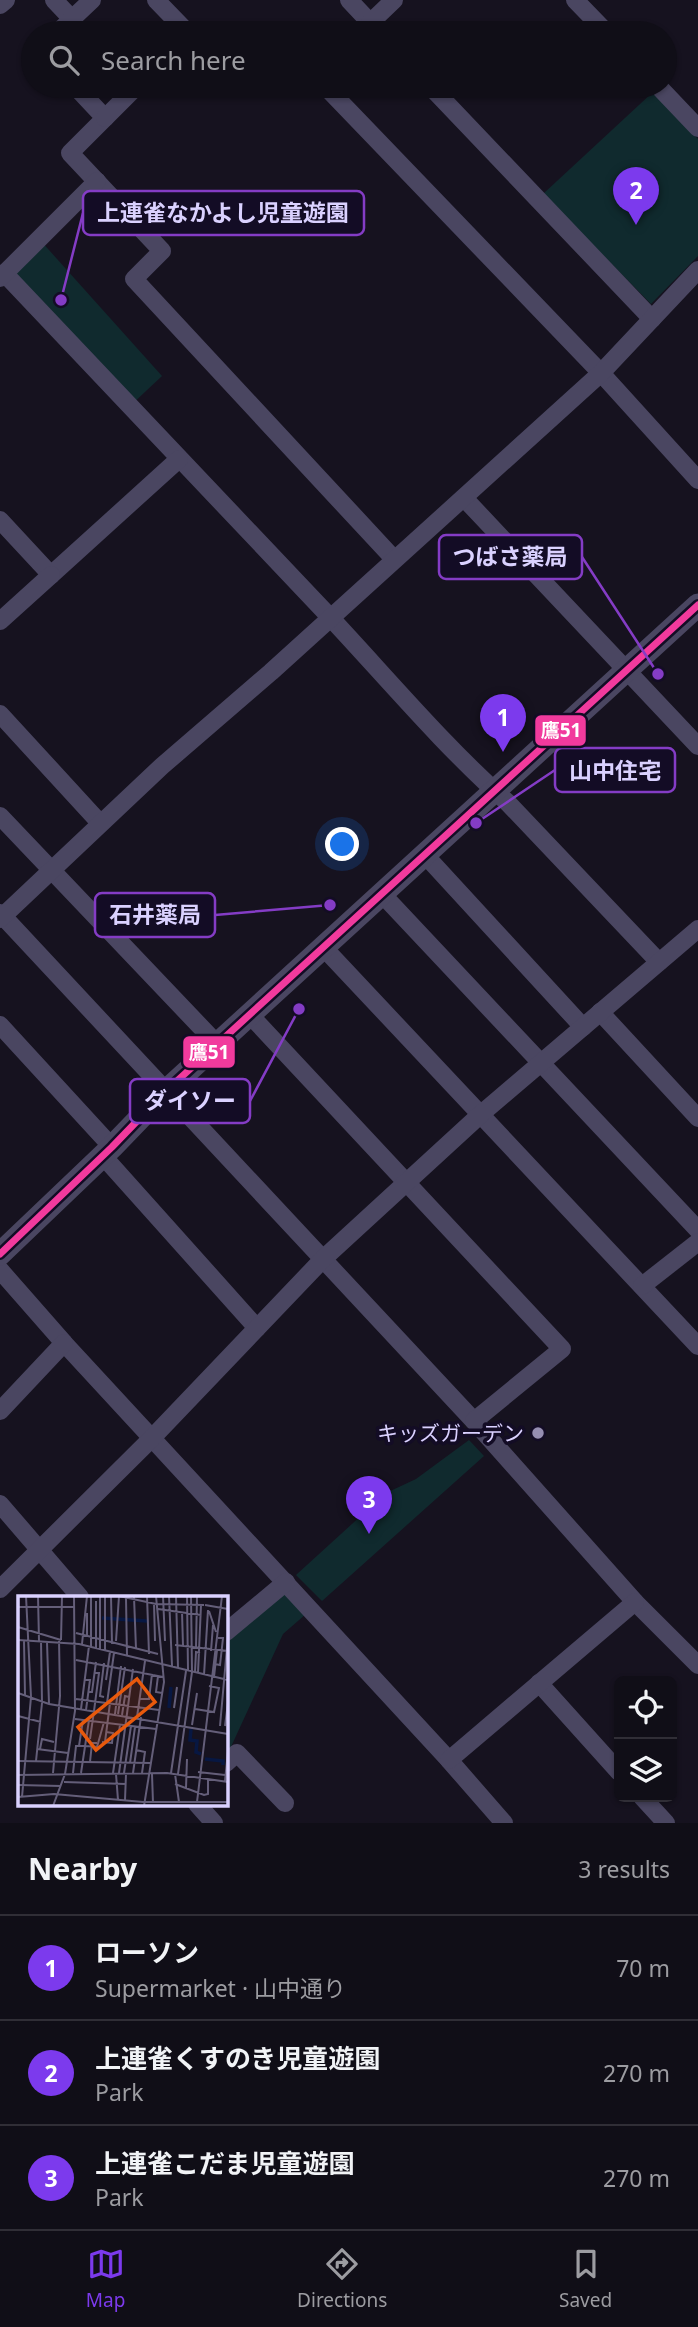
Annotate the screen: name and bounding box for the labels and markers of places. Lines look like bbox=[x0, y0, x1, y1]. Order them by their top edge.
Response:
pin: 2 bbox=[613, 167, 659, 225]
callout: 上連雀なかよし児童遊園 bbox=[83, 191, 364, 235]
callout: つばさ薬局 bbox=[439, 535, 582, 579]
pin: 1 bbox=[480, 694, 526, 752]
callout: 山中住宅 bbox=[555, 748, 675, 792]
callout: 石井薬局 bbox=[95, 893, 215, 937]
callout: ダイソー bbox=[130, 1079, 250, 1123]
place label: キッズガーデン bbox=[377, 1419, 524, 1447]
marker: キッズガーデン bbox=[530, 1425, 546, 1441]
pin: 3 bbox=[346, 1476, 392, 1534]

